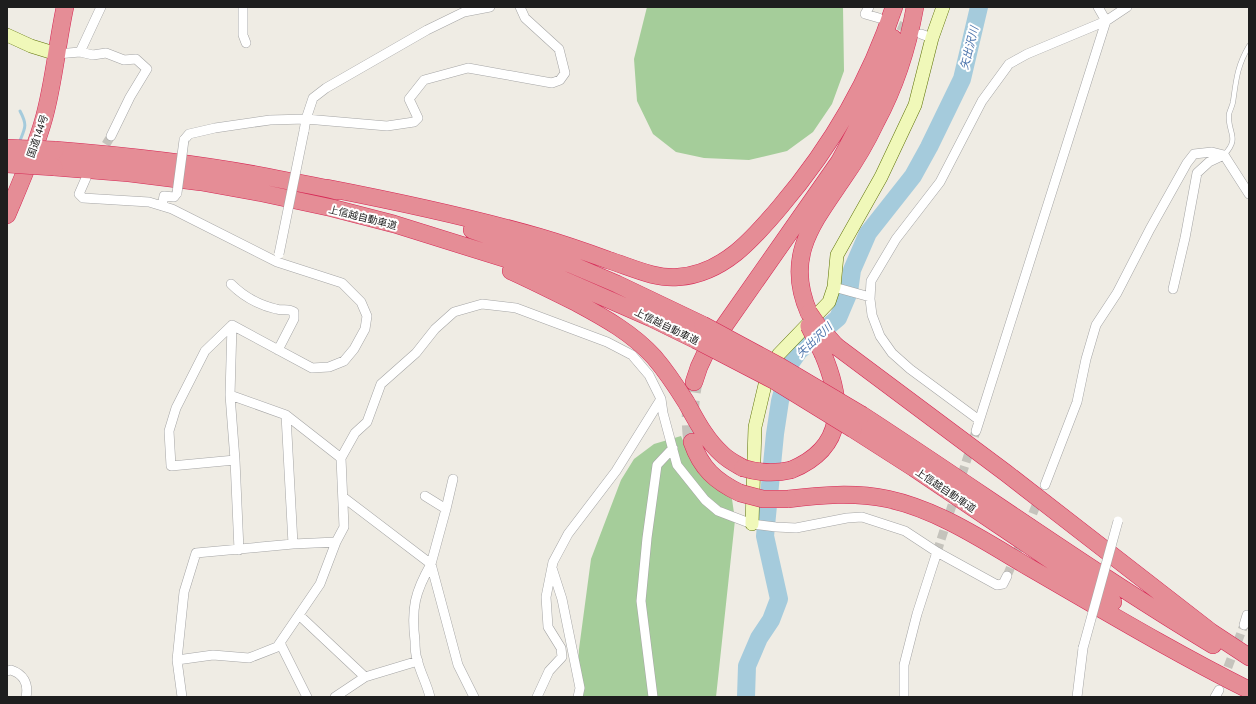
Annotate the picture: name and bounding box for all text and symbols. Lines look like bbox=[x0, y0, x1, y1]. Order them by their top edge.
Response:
water label: 矢出沢川 bbox=[958, 24, 981, 71]
street label: 国道144号 bbox=[25, 113, 50, 159]
street label: 上信越自動車道 bbox=[328, 204, 398, 231]
street label: 上信越自動車道 bbox=[633, 306, 701, 347]
water label: 矢出沢川 bbox=[794, 320, 836, 360]
street label: 上信越自動車道 bbox=[914, 466, 978, 515]

